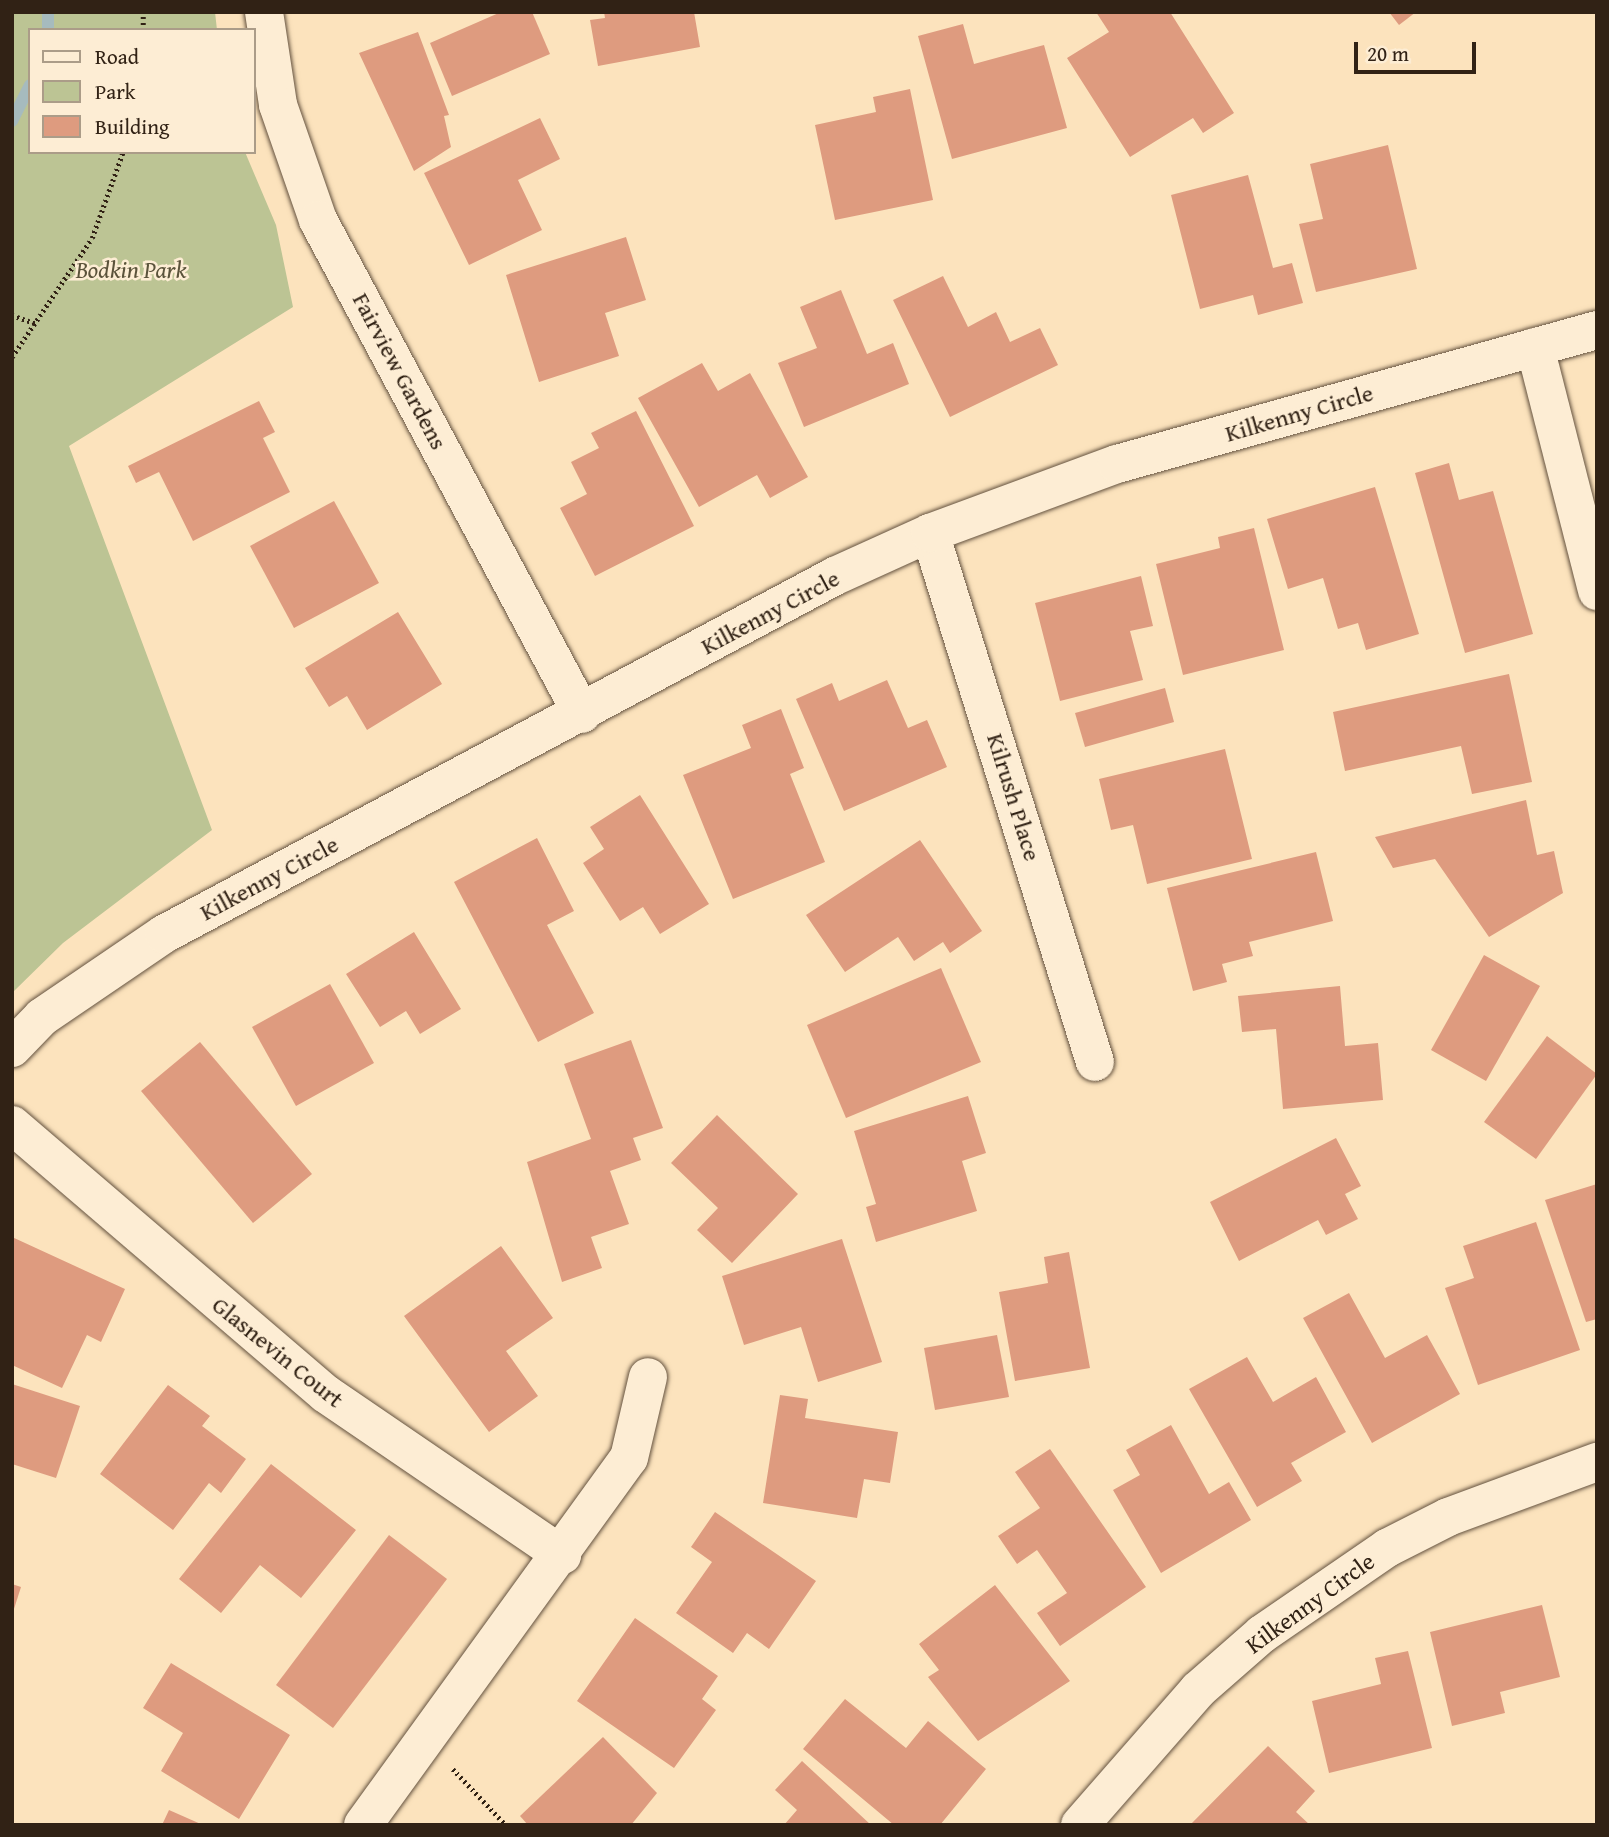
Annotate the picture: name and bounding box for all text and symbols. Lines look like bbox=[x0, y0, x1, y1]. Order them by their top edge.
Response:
legend bbox=[28, 28, 256, 154]
scale bar bbox=[1357, 28, 1480, 72]
text: 20 m bbox=[1367, 38, 1409, 69]
text: Road bbox=[95, 41, 139, 72]
text: Park bbox=[95, 76, 136, 107]
text: Building bbox=[95, 111, 169, 142]
park label: Bodkin Park bbox=[76, 256, 186, 284]
street label: Fairview Gardens bbox=[347, 288, 453, 454]
street label: Kilkenny Circle bbox=[1222, 378, 1376, 448]
street label: Kilkenny Circle bbox=[696, 564, 844, 660]
street label: Kilrush Place bbox=[981, 730, 1047, 864]
street label: Kilkenny Circle bbox=[195, 830, 343, 926]
street label: Glasnevin Court bbox=[207, 1290, 349, 1414]
street label: Kilkenny Circle bbox=[1240, 1547, 1380, 1659]

